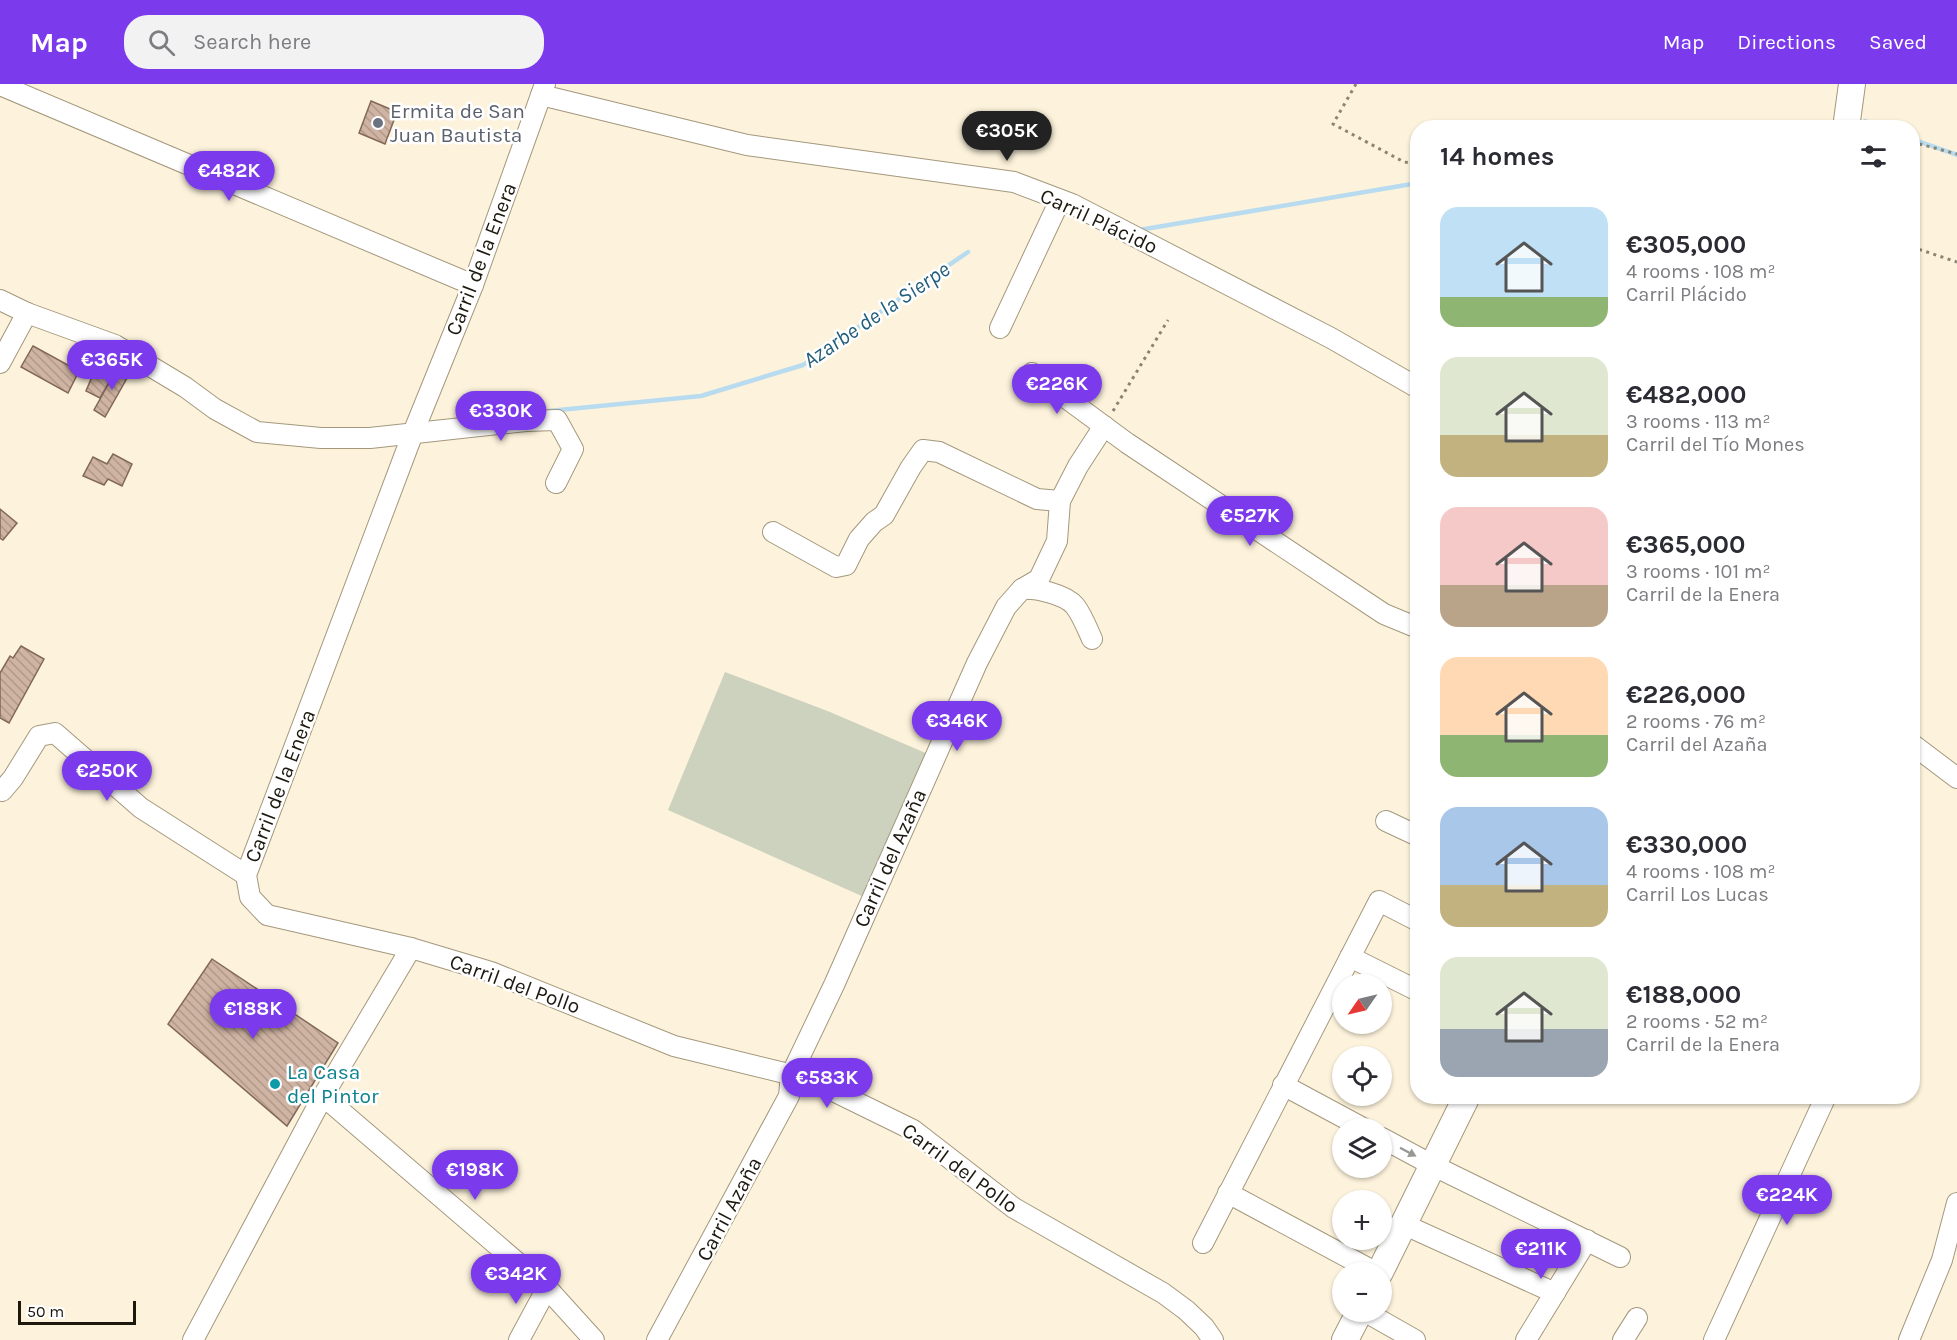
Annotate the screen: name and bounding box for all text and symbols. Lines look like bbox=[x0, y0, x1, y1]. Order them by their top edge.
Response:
search box bbox=[124, 15, 544, 69]
text: Map bbox=[30, 26, 88, 59]
icon: search bbox=[145, 26, 178, 59]
text: Search here bbox=[193, 29, 311, 55]
text: Map bbox=[1663, 30, 1704, 54]
text: Directions bbox=[1737, 30, 1836, 54]
text: Saved bbox=[1869, 30, 1927, 54]
place label: Ermita de San Juan Bautista bbox=[390, 99, 525, 147]
pin: €305K bbox=[965, 111, 1049, 162]
marker: Ermita de San Juan Bautista bbox=[371, 116, 385, 130]
text: €305K bbox=[976, 119, 1038, 142]
icon: filters bbox=[1857, 140, 1890, 173]
text: 14 homes bbox=[1440, 141, 1554, 172]
pin: €482K bbox=[187, 151, 271, 202]
text: €482K bbox=[198, 159, 260, 182]
street label: Carril de la Enera bbox=[441, 179, 521, 339]
street label: Carril Plácido bbox=[1036, 183, 1162, 259]
text: €305,000 bbox=[1626, 229, 1746, 260]
icon: home bbox=[1488, 231, 1560, 303]
water label: Azarbe de la Sierpe bbox=[798, 256, 955, 374]
text: 4 rooms · 108 m² bbox=[1626, 260, 1776, 283]
text: Carril Plácido bbox=[1626, 283, 1747, 306]
pin: €365K bbox=[70, 340, 154, 391]
text: €365K bbox=[81, 348, 143, 371]
pin: €226K bbox=[1015, 364, 1099, 415]
text: €226K bbox=[1026, 372, 1088, 395]
text: €482,000 bbox=[1626, 379, 1746, 410]
icon: home bbox=[1488, 381, 1560, 453]
pin: €330K bbox=[459, 391, 543, 442]
text: €330K bbox=[469, 399, 533, 422]
text: 3 rooms · 113 m² bbox=[1626, 410, 1770, 433]
text: Carril del Tío Mones bbox=[1626, 433, 1805, 456]
pin: €527K bbox=[1208, 496, 1292, 547]
text: €527K bbox=[1220, 504, 1280, 527]
text: €365,000 bbox=[1626, 529, 1745, 560]
icon: home bbox=[1488, 531, 1560, 603]
text: 3 rooms · 101 m² bbox=[1626, 560, 1771, 583]
text: Carril de la Enera bbox=[1626, 583, 1780, 606]
text: €226,000 bbox=[1626, 679, 1746, 710]
icon: home bbox=[1488, 681, 1560, 753]
pin: €346K bbox=[915, 701, 999, 752]
street label: Carril de la Enera bbox=[240, 706, 320, 866]
text: €346K bbox=[926, 709, 988, 732]
text: 2 rooms · 76 m² bbox=[1626, 710, 1766, 733]
text: Carril del Azaña bbox=[1626, 733, 1768, 756]
pin: €250K bbox=[65, 751, 149, 802]
text: €250K bbox=[76, 759, 138, 782]
street label: Carril del Azaña bbox=[849, 785, 931, 931]
text: €330,000 bbox=[1626, 829, 1747, 860]
icon: home bbox=[1488, 831, 1560, 903]
text: 4 rooms · 108 m² bbox=[1626, 860, 1776, 883]
text: Carril Los Lucas bbox=[1626, 883, 1769, 906]
street label: Carril del Pollo bbox=[446, 949, 584, 1019]
north arrow bbox=[1332, 974, 1392, 1034]
map controls bbox=[1332, 974, 1392, 1322]
text: €188,000 bbox=[1626, 979, 1741, 1010]
icon: home bbox=[1488, 981, 1560, 1053]
pin: €188K bbox=[211, 989, 295, 1040]
text: €188K bbox=[224, 997, 282, 1020]
text: 2 rooms · 52 m² bbox=[1626, 1010, 1768, 1033]
text: Carril de la Enera bbox=[1626, 1033, 1780, 1056]
button: locate bbox=[1332, 1046, 1392, 1106]
pin: €583K bbox=[785, 1058, 869, 1109]
place label: La Casa del Pintor bbox=[287, 1060, 379, 1108]
text: €583K bbox=[796, 1066, 858, 1089]
marker: La Casa del Pintor bbox=[268, 1077, 282, 1091]
street label: Carril del Pollo bbox=[897, 1118, 1023, 1218]
button: layers bbox=[1332, 1118, 1392, 1178]
one-way arrow bbox=[1400, 1147, 1417, 1157]
pin: €198K bbox=[433, 1150, 517, 1201]
street label: Carril Azaña bbox=[692, 1153, 766, 1265]
text: €198K bbox=[446, 1158, 504, 1181]
pin: €224K bbox=[1745, 1175, 1829, 1226]
text: €224K bbox=[1756, 1183, 1818, 1206]
button: + bbox=[1332, 1190, 1392, 1250]
pin: €211K bbox=[1499, 1229, 1583, 1280]
text: €211K bbox=[1515, 1237, 1567, 1260]
pin: €342K bbox=[474, 1254, 558, 1305]
text: €342K bbox=[485, 1262, 547, 1285]
button: − bbox=[1332, 1262, 1392, 1322]
scale bar bbox=[18, 1298, 136, 1326]
text: 50 m bbox=[27, 1302, 64, 1321]

